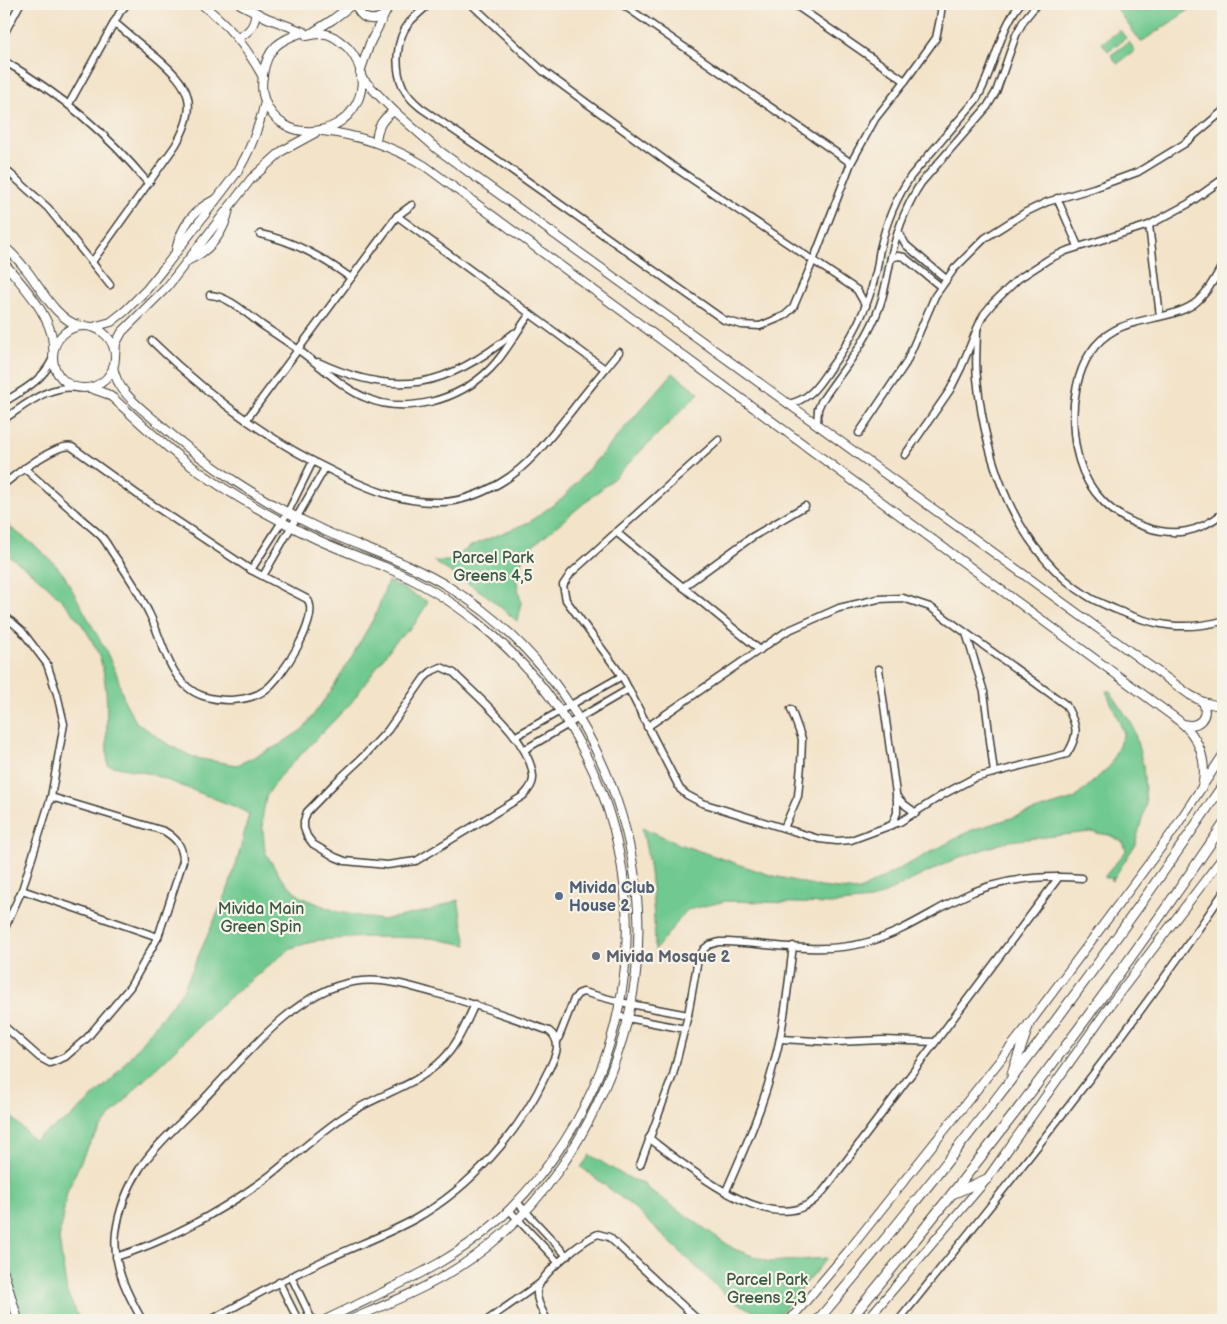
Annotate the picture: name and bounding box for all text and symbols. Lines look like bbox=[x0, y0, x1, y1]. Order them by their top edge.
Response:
park label: Parcel Park Greens 4,5 bbox=[452, 549, 534, 586]
place label: Mivida Club House 2 bbox=[569, 879, 655, 916]
marker: Mivida Club House 2 bbox=[553, 890, 565, 902]
park label: Mivida Main Green Spin bbox=[218, 900, 304, 937]
place label: Mivida Mosque 2 bbox=[606, 948, 731, 967]
marker: Mivida Mosque 2 bbox=[590, 950, 602, 962]
park label: Parcel Park Greens 2,3 bbox=[726, 1271, 808, 1308]

